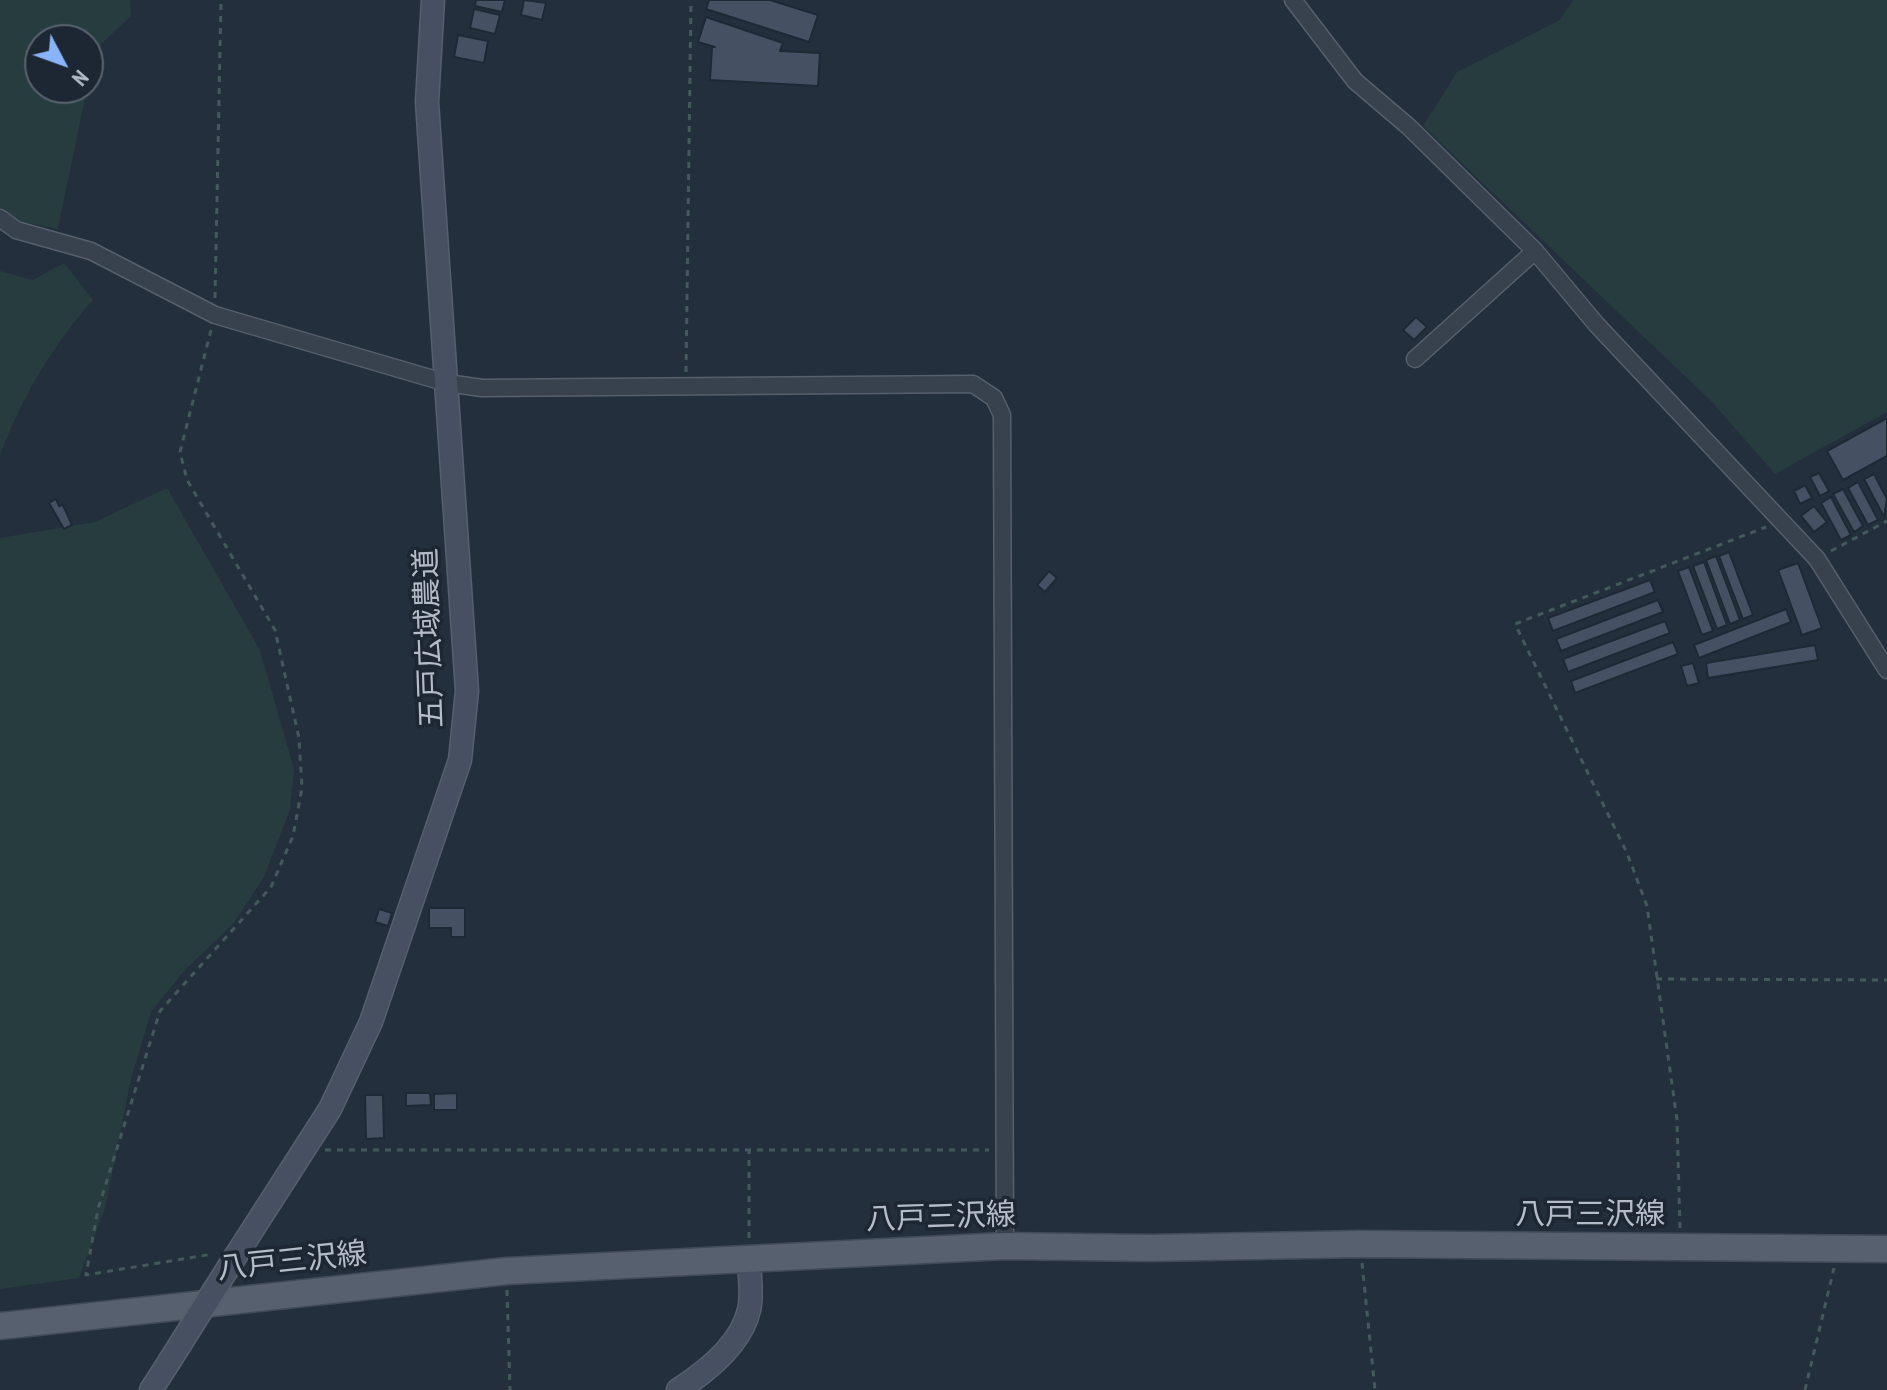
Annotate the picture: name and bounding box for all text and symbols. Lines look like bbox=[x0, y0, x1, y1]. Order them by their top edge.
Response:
north arrow bbox=[24, 24, 104, 104]
text: N bbox=[66, 65, 95, 92]
street label: 五戸広域農道 bbox=[409, 547, 451, 729]
street label: 八戸三沢線 bbox=[865, 1197, 1017, 1239]
street label: 八戸三沢線 bbox=[1515, 1197, 1665, 1233]
street label: 八戸三沢線 bbox=[216, 1236, 368, 1288]

